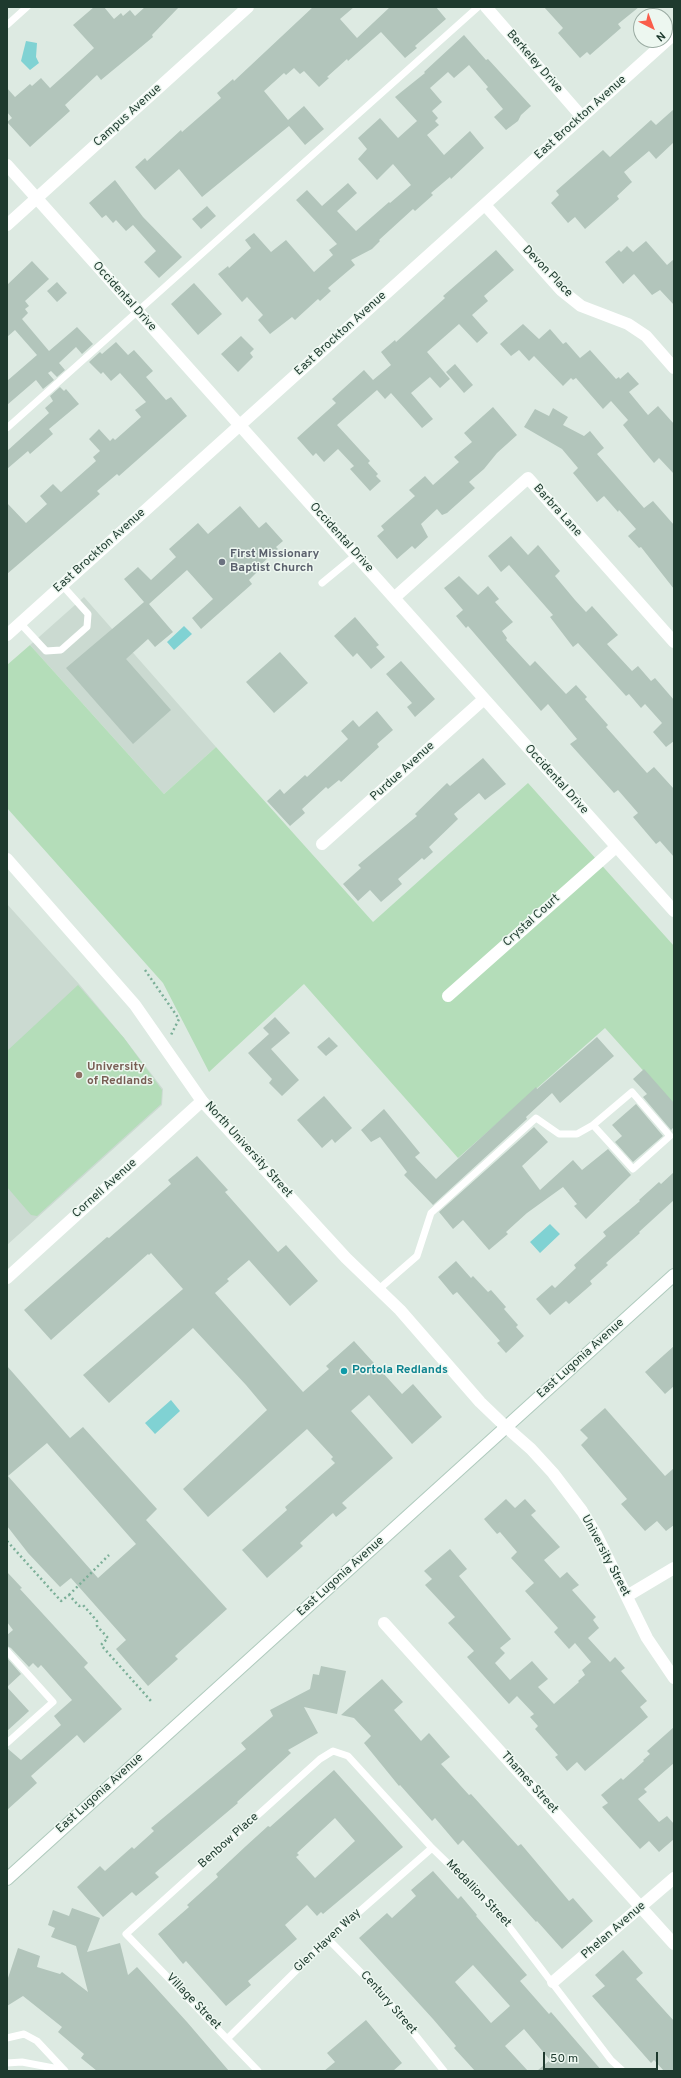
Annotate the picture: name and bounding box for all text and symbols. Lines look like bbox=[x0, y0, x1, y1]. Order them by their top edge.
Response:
north arrow bbox=[633, 8, 673, 48]
street label: Berkeley Drive bbox=[503, 28, 565, 96]
text: N bbox=[653, 28, 668, 44]
street label: East Brockton Avenue bbox=[532, 73, 630, 163]
street label: Campus Avenue bbox=[91, 82, 165, 150]
street label: Devon Place bbox=[519, 243, 575, 301]
street label: Occidental Drive bbox=[89, 259, 159, 335]
street label: East Brockton Avenue bbox=[292, 289, 390, 379]
street label: Barbra Lane bbox=[530, 482, 584, 540]
street label: Occidental Drive bbox=[306, 500, 376, 576]
street label: East Brockton Avenue bbox=[51, 506, 149, 596]
place label: First Missionary Baptist Church bbox=[230, 548, 319, 576]
marker: First Missionary Baptist Church bbox=[217, 557, 227, 567]
street label: Purdue Avenue bbox=[368, 739, 438, 805]
street label: Occidental Drive bbox=[521, 742, 591, 818]
street label: Crystal Court bbox=[501, 892, 563, 950]
place label: University of Redlands bbox=[87, 1061, 153, 1089]
marker: University of Redlands bbox=[74, 1070, 84, 1080]
street label: North University Street bbox=[201, 1099, 295, 1201]
street label: Cornell Avenue bbox=[70, 1156, 140, 1222]
street label: East Lugonia Avenue bbox=[535, 1316, 627, 1402]
place label: Portola Redlands bbox=[352, 1364, 448, 1378]
marker: Portola Redlands bbox=[339, 1366, 349, 1376]
street label: University Street bbox=[577, 1513, 633, 1599]
street label: East Lugonia Avenue bbox=[295, 1534, 387, 1620]
street label: Thames Street bbox=[497, 1749, 561, 1817]
street label: East Lugonia Avenue bbox=[54, 1751, 146, 1837]
street label: Benbow Place bbox=[196, 1810, 262, 1872]
street label: Medallion Street bbox=[442, 1857, 514, 1931]
street label: Phelan Avenue bbox=[579, 1899, 649, 1963]
street label: Glen Haven Way bbox=[291, 1906, 365, 1976]
street label: Century Street bbox=[357, 1968, 419, 2038]
street label: Village Street bbox=[163, 1971, 223, 2033]
scale bar bbox=[545, 2044, 660, 2070]
text: 50 m bbox=[550, 2051, 578, 2067]

